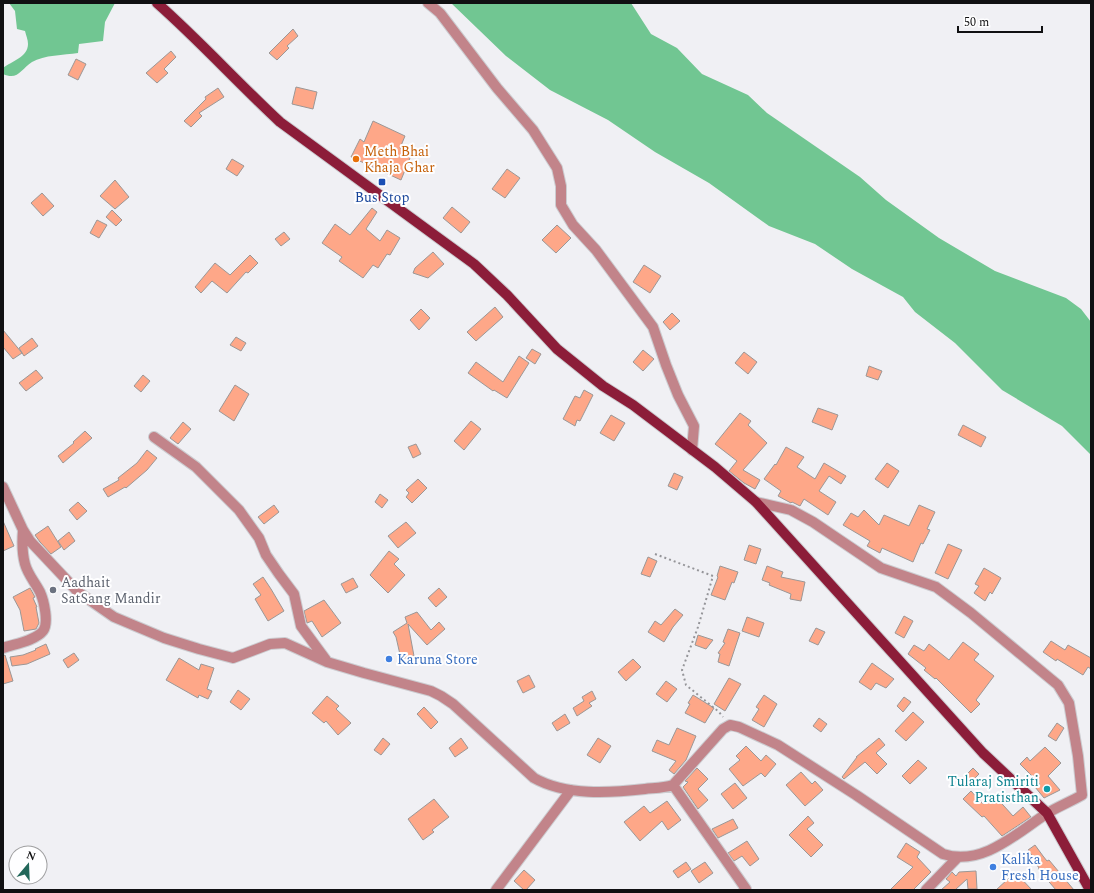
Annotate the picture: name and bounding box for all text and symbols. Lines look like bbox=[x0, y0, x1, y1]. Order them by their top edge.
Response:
scale bar bbox=[958, 8, 1042, 34]
text: 50 m bbox=[964, 13, 989, 32]
place label: Meth Bhai Khaja Ghar bbox=[364, 141, 435, 178]
marker: Meth Bhai Khaja Ghar bbox=[351, 154, 361, 164]
marker: Bus Stop bbox=[377, 177, 387, 187]
place label: Bus Stop bbox=[355, 187, 409, 208]
place label: Aadhait SatSang Mandir bbox=[61, 572, 161, 609]
marker: Aadhait SatSang Mandir bbox=[48, 585, 58, 595]
place label: Karuna Store bbox=[397, 649, 478, 670]
marker: Karuna Store bbox=[384, 654, 394, 664]
place label: Tularaj Smiriti Pratisthan bbox=[947, 771, 1039, 808]
marker: Tularaj Smiriti Pratisthan bbox=[1042, 784, 1052, 794]
north arrow bbox=[8, 845, 48, 885]
text: N bbox=[24, 847, 38, 866]
place label: Kalika Fresh House bbox=[1001, 849, 1079, 886]
marker: Kalika Fresh House bbox=[988, 862, 998, 872]

